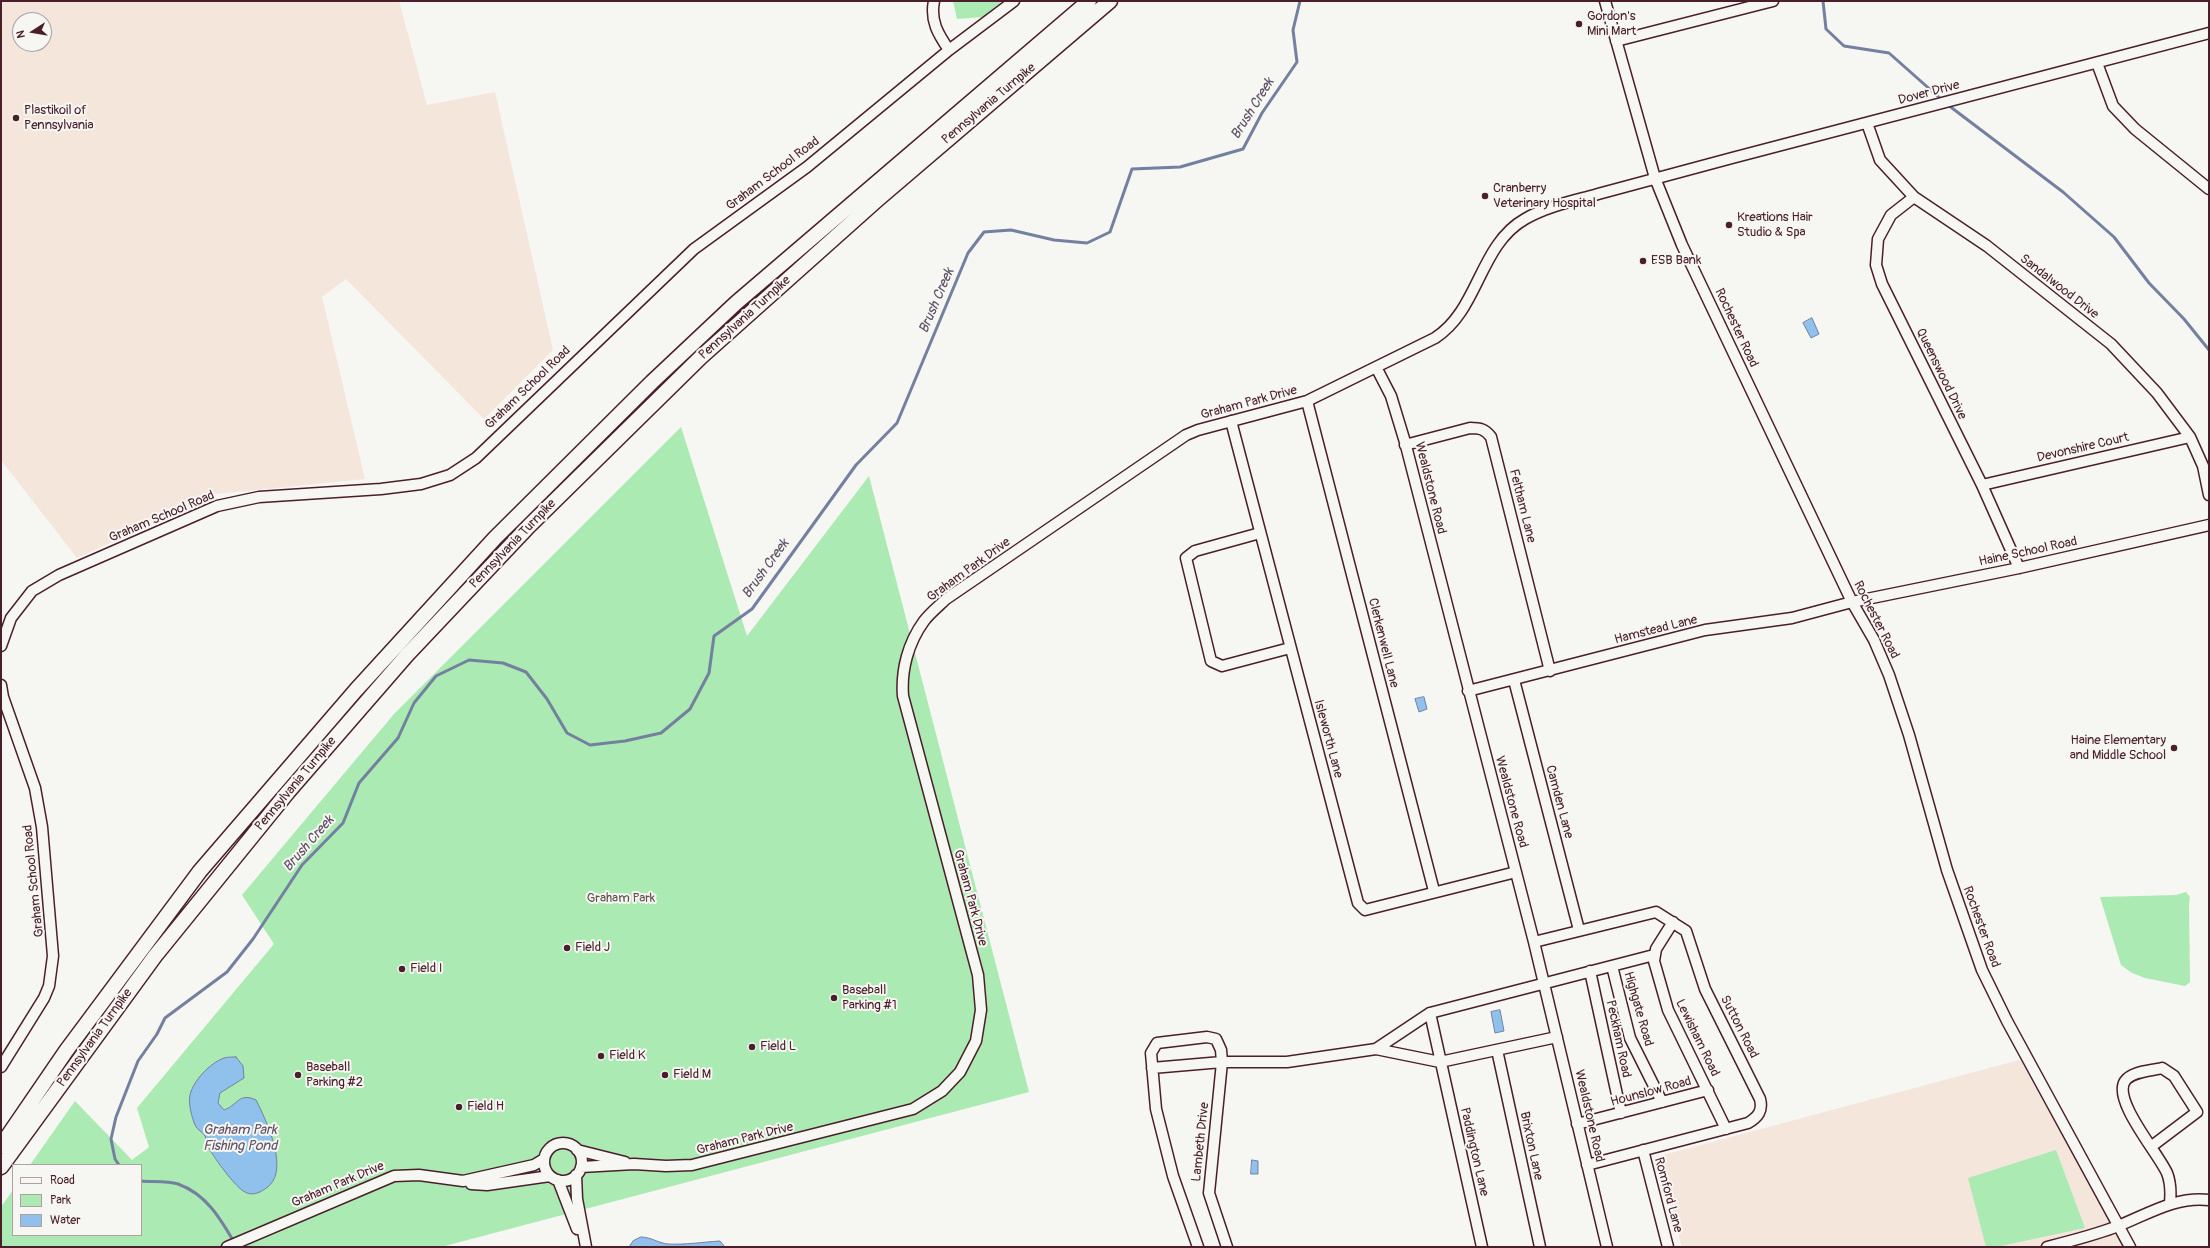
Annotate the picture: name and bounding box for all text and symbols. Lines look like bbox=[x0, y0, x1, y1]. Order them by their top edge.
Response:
place label: Gordon's Mini Mart bbox=[1587, 9, 1636, 40]
north arrow bbox=[12, 12, 52, 52]
marker: Gordon's Mini Mart bbox=[1574, 19, 1584, 29]
text: N bbox=[14, 29, 28, 39]
street label: Pennsylvania Turnpike bbox=[939, 60, 1039, 148]
water label: Brush Creek bbox=[1228, 75, 1278, 143]
street label: Dover Drive bbox=[1897, 77, 1961, 109]
place label: Plastikoil of Pennsylvania bbox=[24, 103, 93, 134]
marker: Plastikoil of Pennsylvania bbox=[11, 113, 21, 123]
street label: Graham School Road bbox=[723, 134, 823, 214]
place label: Cranberry Veterinary Hospital bbox=[1493, 181, 1596, 212]
marker: Cranberry Veterinary Hospital bbox=[1480, 191, 1490, 201]
place label: Kreations Hair Studio & Spa bbox=[1737, 210, 1813, 241]
marker: Kreations Hair Studio & Spa bbox=[1724, 220, 1734, 230]
street label: Sandalwood Drive bbox=[2016, 251, 2102, 323]
place label: ESB Bank bbox=[1651, 253, 1701, 269]
marker: ESB Bank bbox=[1638, 256, 1648, 266]
water label: Brush Creek bbox=[916, 266, 958, 336]
street label: Pennsylvania Turnpike bbox=[696, 273, 794, 363]
street label: Rochester Road bbox=[1711, 286, 1761, 370]
street label: Queenswood Drive bbox=[1912, 326, 1970, 422]
street label: Graham School Road bbox=[482, 343, 574, 433]
street label: Graham Park Drive bbox=[1199, 383, 1299, 423]
street label: Devonshire Court bbox=[2036, 430, 2130, 466]
street label: Wealdstone Road bbox=[1411, 440, 1449, 536]
street label: Feltham Lane bbox=[1505, 468, 1539, 544]
street label: Graham School Road bbox=[107, 488, 217, 546]
street label: Pennsylvania Turnpike bbox=[466, 496, 560, 592]
street label: Haine School Road bbox=[1977, 534, 2079, 570]
street label: Graham Park Drive bbox=[924, 535, 1014, 605]
water label: Brush Creek bbox=[739, 536, 793, 602]
street label: Rochester Road bbox=[1850, 578, 1902, 662]
street label: Clerkenwell Lane bbox=[1364, 596, 1402, 690]
street label: Hamstead Lane bbox=[1613, 612, 1699, 648]
street label: Isleworth Lane bbox=[1310, 698, 1346, 780]
place label: Haine Elementary and Middle School bbox=[2070, 733, 2166, 764]
street label: Pennsylvania Turnpike bbox=[252, 734, 340, 834]
marker: Haine Elementary and Middle School bbox=[2169, 743, 2179, 753]
street label: Wealdstone Road bbox=[1491, 754, 1531, 850]
street label: Camden Lane bbox=[1542, 764, 1576, 840]
water label: Brush Creek bbox=[280, 813, 338, 875]
street label: Graham School Road bbox=[20, 824, 48, 938]
street label: Graham Park Drive bbox=[950, 848, 990, 948]
street label: Rochester Road bbox=[1959, 884, 2003, 970]
park label: Graham Park bbox=[587, 891, 655, 907]
place label: Field J bbox=[575, 940, 610, 956]
marker: Field J bbox=[562, 943, 572, 953]
place label: Field I bbox=[410, 961, 442, 977]
marker: Field I bbox=[397, 964, 407, 974]
street label: Highgate Road bbox=[1620, 970, 1656, 1048]
place label: Baseball Parking #1 bbox=[842, 983, 897, 1014]
street label: Pennsylvania Turnpike bbox=[54, 986, 136, 1090]
marker: Baseball Parking #1 bbox=[829, 993, 839, 1003]
street label: Sutton Road bbox=[1716, 993, 1762, 1061]
street label: Lewisham Road bbox=[1672, 997, 1722, 1079]
street label: Peckham Road bbox=[1602, 999, 1634, 1079]
place label: Field L bbox=[760, 1039, 796, 1055]
marker: Field L bbox=[747, 1042, 757, 1052]
place label: Field K bbox=[609, 1048, 646, 1064]
marker: Field K bbox=[596, 1051, 606, 1061]
place label: Baseball Parking #2 bbox=[306, 1060, 363, 1091]
place label: Field M bbox=[673, 1067, 711, 1083]
street label: Wealdstone Road bbox=[1571, 1068, 1607, 1164]
marker: Baseball Parking #2 bbox=[293, 1070, 303, 1080]
marker: Field M bbox=[660, 1070, 670, 1080]
street label: Hounslow Road bbox=[1609, 1074, 1693, 1110]
place label: Field H bbox=[467, 1099, 504, 1115]
marker: Field H bbox=[454, 1102, 464, 1112]
street label: Lambeth Drive bbox=[1189, 1102, 1213, 1182]
street label: Paddington Lane bbox=[1456, 1106, 1492, 1198]
street label: Brixton Lane bbox=[1516, 1110, 1546, 1182]
street label: Graham Park Drive bbox=[695, 1119, 795, 1159]
water label: Graham Park Fishing Pond bbox=[203, 1122, 277, 1154]
street label: Romford Lane bbox=[1650, 1156, 1686, 1234]
street label: Graham Park Drive bbox=[289, 1158, 387, 1212]
legend bbox=[12, 1164, 142, 1236]
text: Road bbox=[50, 1173, 75, 1188]
text: Park bbox=[50, 1193, 71, 1208]
text: Water bbox=[50, 1213, 81, 1228]

